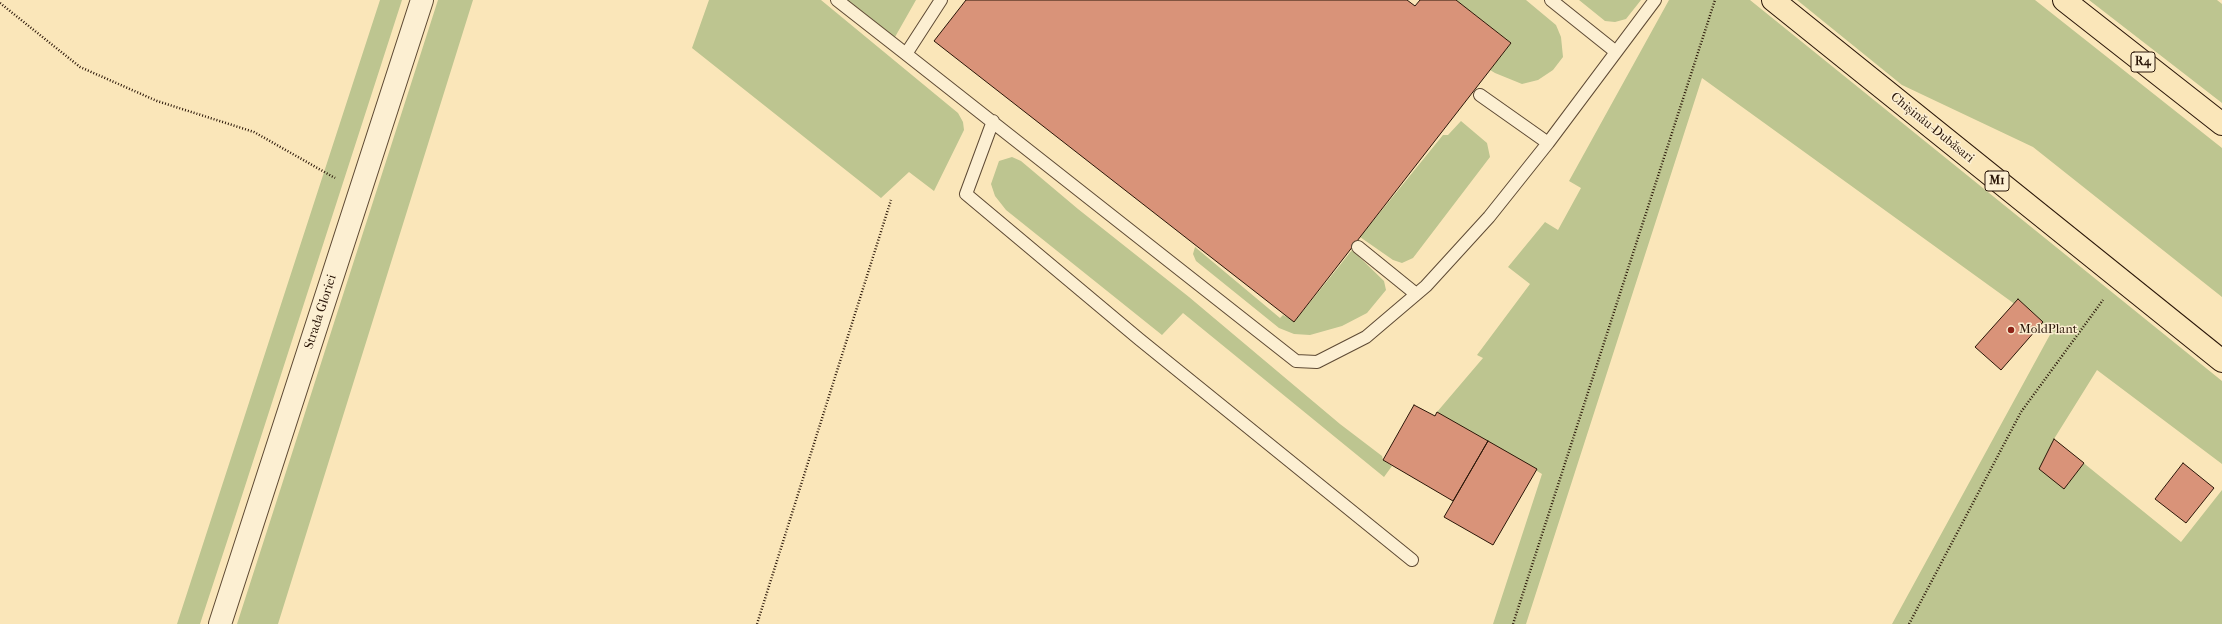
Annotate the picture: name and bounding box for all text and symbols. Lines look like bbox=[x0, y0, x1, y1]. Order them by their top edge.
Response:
road number: R4 bbox=[2131, 52, 2155, 72]
street label: Chișinău-Dubăsari bbox=[1887, 90, 1977, 166]
road number: M1 bbox=[1985, 171, 2009, 191]
street label: Strada Gloriei bbox=[302, 273, 340, 351]
place label: MoldPlant bbox=[2019, 322, 2077, 338]
marker: MoldPlant bbox=[2006, 325, 2016, 335]

